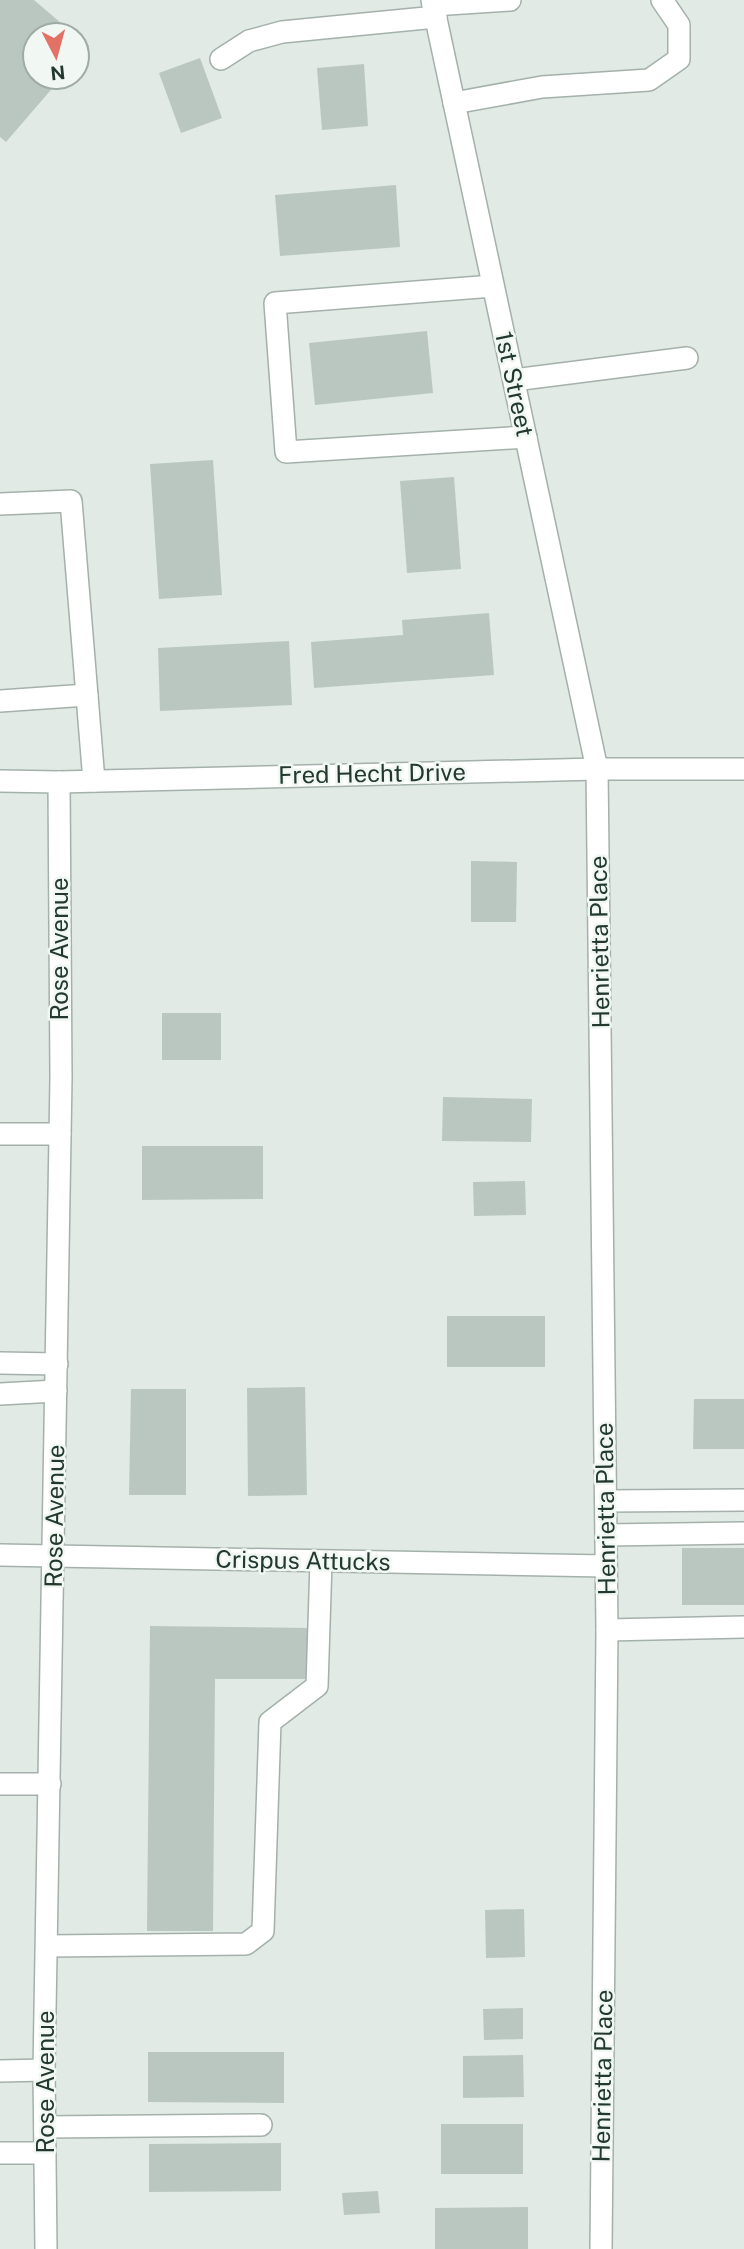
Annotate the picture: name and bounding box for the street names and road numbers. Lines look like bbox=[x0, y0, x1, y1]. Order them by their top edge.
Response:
street label: 1st Street bbox=[490, 329, 540, 439]
street label: Fred Hecht Drive bbox=[278, 757, 466, 789]
street label: Henrietta Place bbox=[583, 855, 615, 1029]
street label: Rose Avenue bbox=[45, 877, 73, 1021]
street label: Henrietta Place bbox=[589, 1422, 621, 1596]
street label: Rose Avenue bbox=[39, 1444, 69, 1588]
street label: Crispus Attucks bbox=[215, 1544, 391, 1576]
street label: Henrietta Place bbox=[586, 1989, 618, 2163]
street label: Rose Avenue bbox=[31, 2010, 59, 2154]

